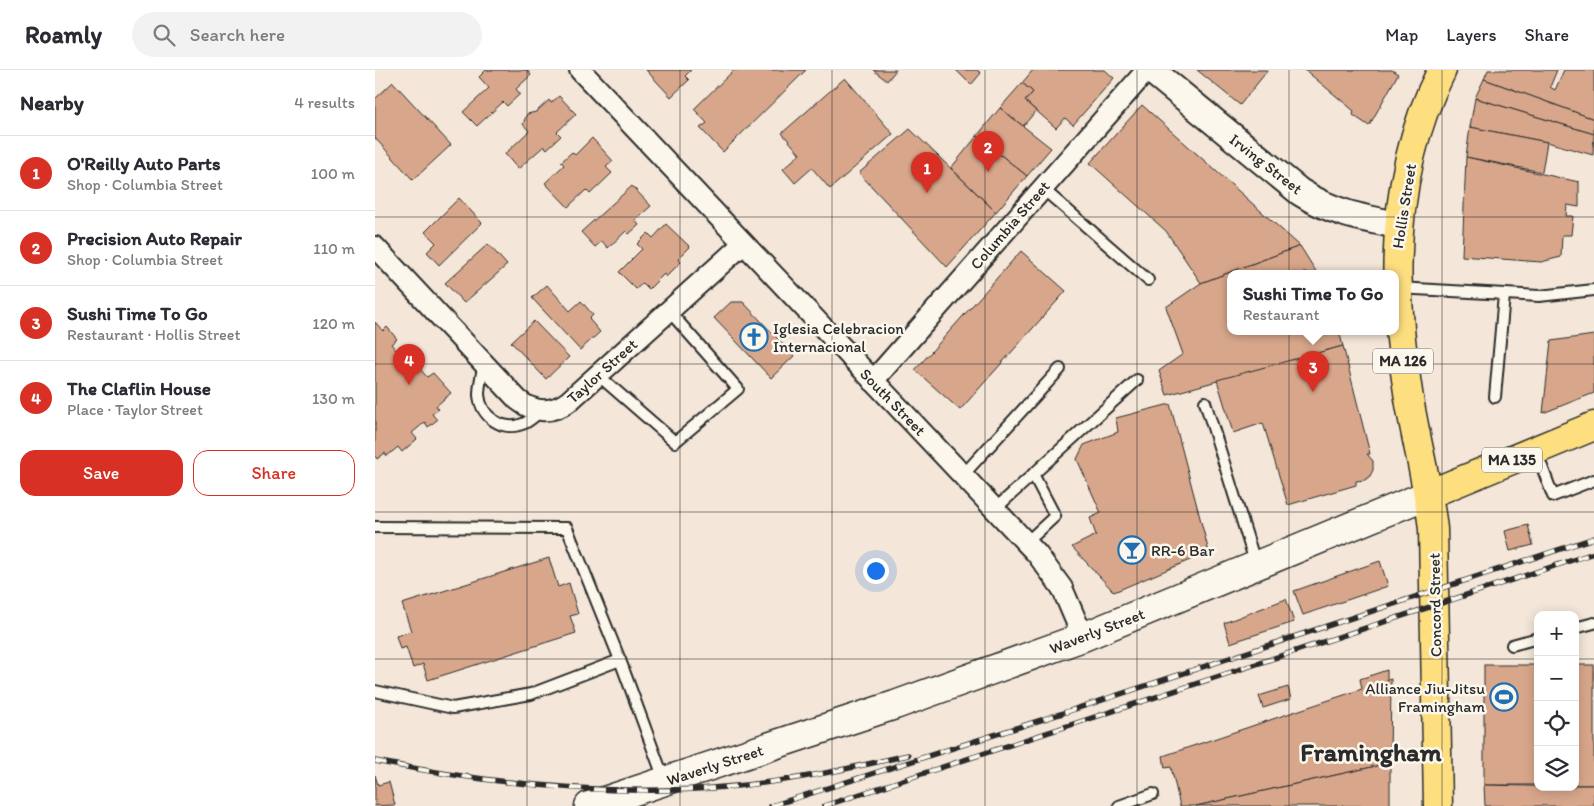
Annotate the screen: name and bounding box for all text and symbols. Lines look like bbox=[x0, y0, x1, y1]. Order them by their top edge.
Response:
search box bbox=[132, 12, 482, 57]
text: Roamly bbox=[25, 20, 102, 49]
icon: search bbox=[150, 21, 178, 49]
text: Search here bbox=[190, 23, 285, 46]
text: Map bbox=[1385, 24, 1418, 46]
text: Layers bbox=[1446, 24, 1496, 46]
text: Share bbox=[1524, 24, 1569, 46]
text: Nearby bbox=[20, 90, 84, 115]
text: 4 results bbox=[294, 93, 355, 112]
street label: Irving Street bbox=[1226, 130, 1306, 198]
pin: 2 bbox=[972, 131, 1004, 172]
text: O'Reilly Auto Parts bbox=[67, 152, 220, 175]
pin: 1 bbox=[911, 152, 943, 193]
street label: Hollis Street bbox=[1388, 162, 1420, 250]
text: 1 bbox=[32, 164, 40, 183]
text: 100 m bbox=[311, 164, 355, 183]
text: Shop · Columbia Street bbox=[67, 175, 223, 194]
street label: Columbia Street bbox=[966, 177, 1054, 273]
text: Precision Auto Repair bbox=[67, 227, 242, 250]
text: 2 bbox=[32, 239, 40, 258]
text: 110 m bbox=[313, 239, 355, 258]
text: Shop · Columbia Street bbox=[67, 250, 223, 269]
popup bbox=[1227, 270, 1399, 335]
text: Sushi Time To Go bbox=[1243, 282, 1383, 305]
text: Sushi Time To Go bbox=[67, 302, 208, 325]
text: Restaurant bbox=[1243, 305, 1319, 324]
text: 3 bbox=[32, 314, 40, 333]
text: 120 m bbox=[312, 314, 355, 333]
place label: Iglesia Celebracion Internacional bbox=[773, 319, 904, 356]
church icon: Iglesia Celebracion Internacional bbox=[739, 322, 769, 352]
text: Restaurant · Hollis Street bbox=[67, 325, 240, 344]
street label: Taylor Street bbox=[563, 334, 641, 408]
pin: 4 bbox=[393, 344, 425, 385]
road number: MA 126 bbox=[1373, 348, 1433, 374]
pin: 3 bbox=[1297, 351, 1329, 392]
street label: South Street bbox=[856, 364, 930, 440]
text: The Claflin House bbox=[67, 377, 211, 400]
text: 4 bbox=[31, 389, 41, 408]
text: 130 m bbox=[312, 389, 355, 408]
text: Place · Taylor Street bbox=[67, 400, 203, 419]
road number: MA 135 bbox=[1482, 448, 1542, 472]
button: Save bbox=[20, 450, 183, 496]
button: Share bbox=[193, 450, 355, 496]
bar icon: RR-6 Bar bbox=[1117, 535, 1147, 565]
place label: RR-6 Bar bbox=[1151, 541, 1215, 560]
street label: Concord Street bbox=[1425, 553, 1445, 657]
your location bbox=[863, 558, 889, 584]
street label: Waverly Street bbox=[1047, 604, 1147, 658]
map controls bbox=[1534, 611, 1579, 791]
button: + bbox=[1534, 611, 1579, 656]
button: − bbox=[1534, 656, 1579, 701]
place label: Alliance Jiu-Jitsu Framingham bbox=[1365, 679, 1486, 716]
sports icon: Alliance Jiu-Jitsu Framingham bbox=[1489, 682, 1519, 712]
button: locate bbox=[1534, 701, 1579, 746]
district label: Framingham bbox=[1300, 736, 1442, 768]
street label: Waverly Street bbox=[664, 740, 766, 790]
button: layers bbox=[1534, 746, 1579, 791]

